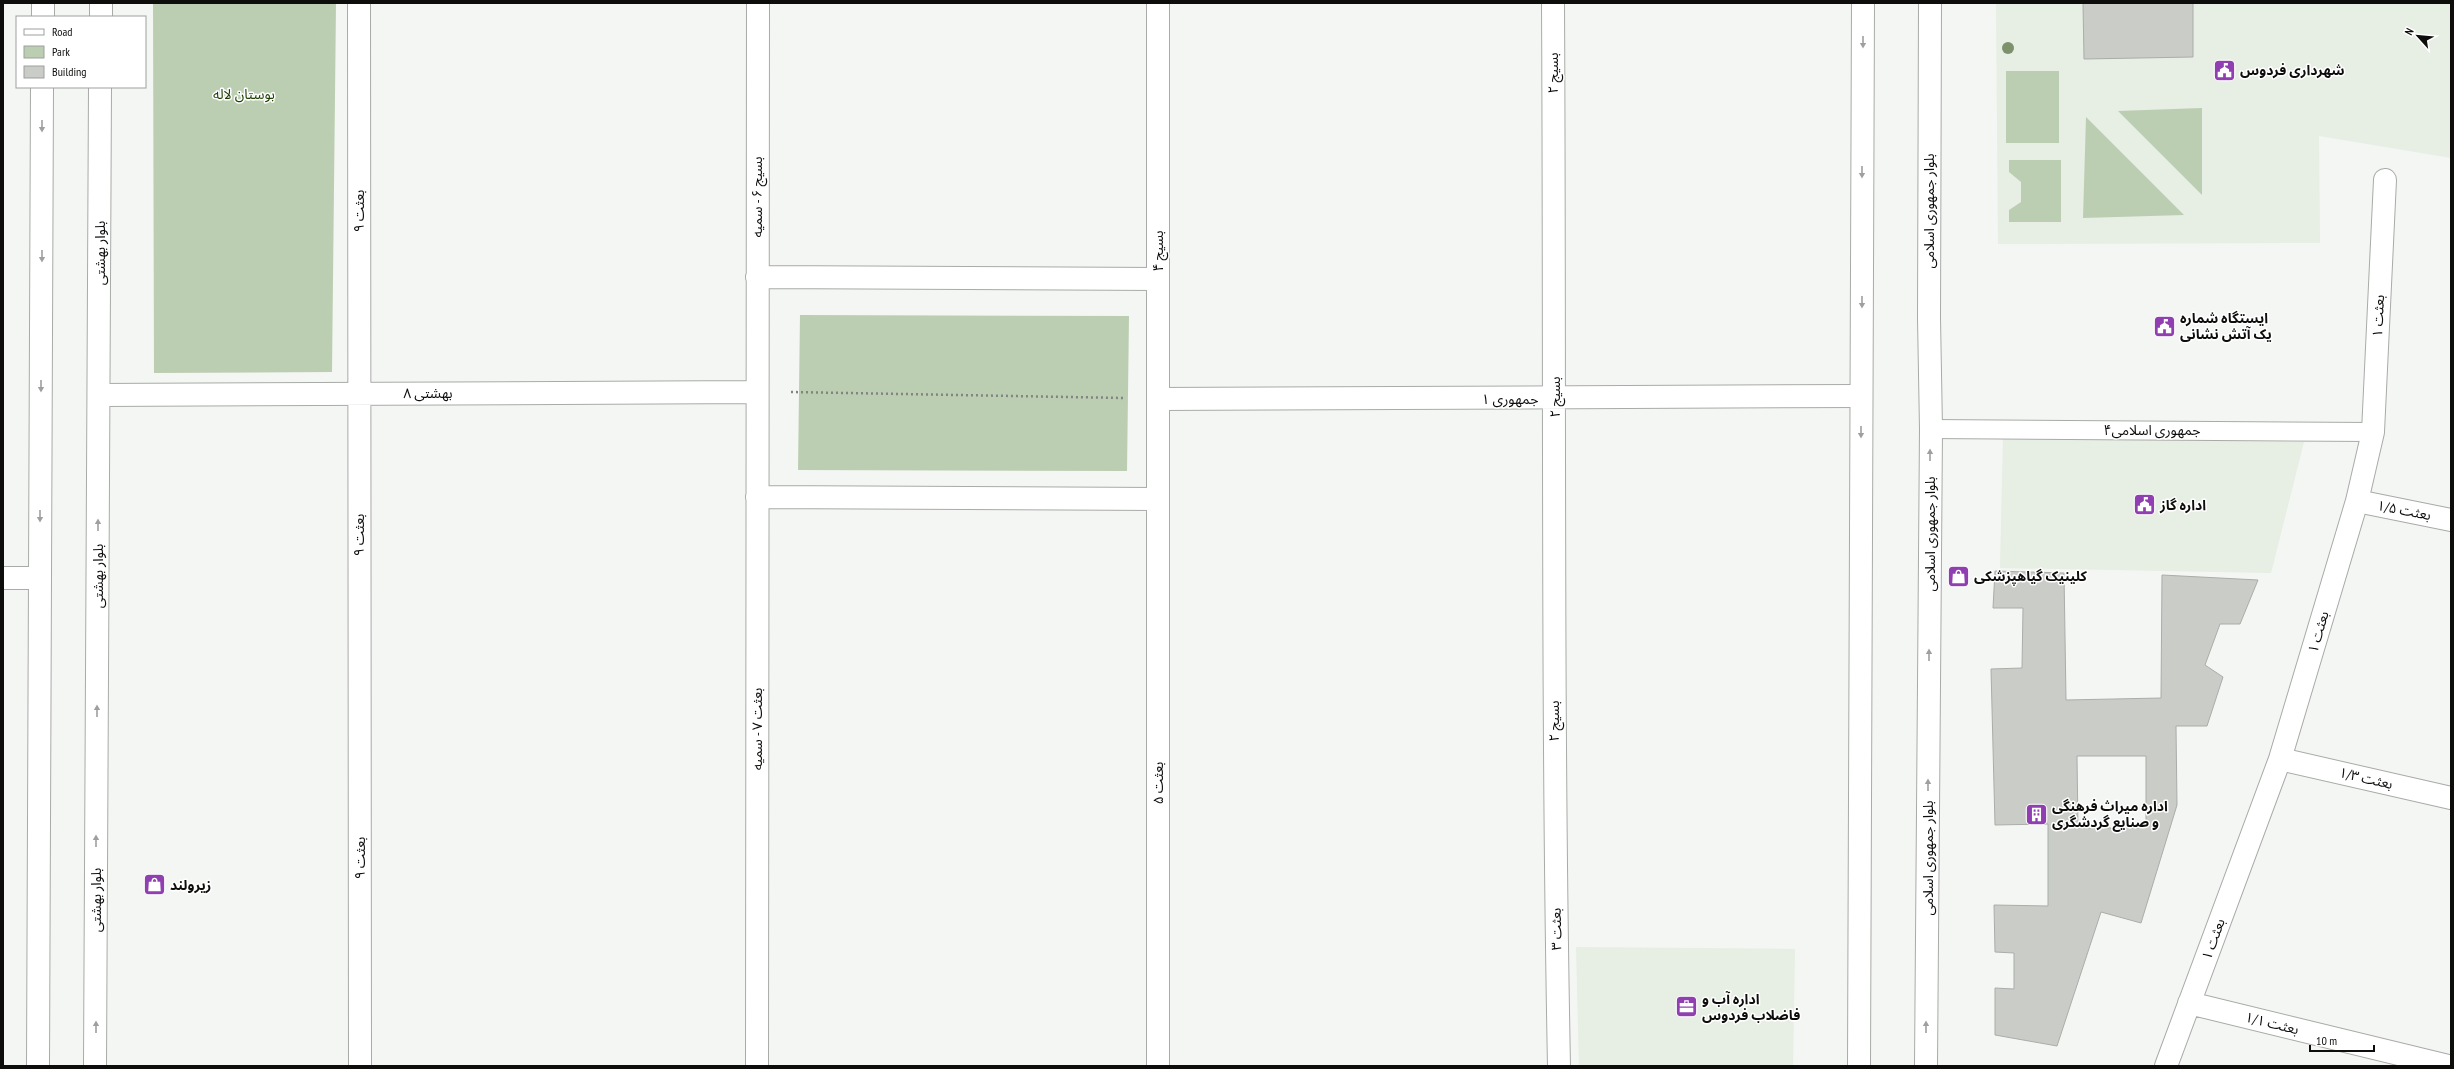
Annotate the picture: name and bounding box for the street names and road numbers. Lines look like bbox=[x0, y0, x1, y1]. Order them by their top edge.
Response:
street label: بسیج ۲ bbox=[1544, 52, 1564, 93]
street label: بلوار جمهوری اسلامی bbox=[1920, 153, 1938, 269]
street label: بسیج ۶ - سمیه bbox=[748, 156, 768, 238]
street label: بعثت ۹ bbox=[350, 189, 368, 232]
street label: بلوار بهشتی bbox=[91, 221, 109, 285]
street label: بسیج ۴ bbox=[1149, 230, 1169, 271]
street label: بعثت ۱ bbox=[2368, 294, 2388, 338]
street label: بسیج ۲ bbox=[1546, 376, 1566, 417]
street label: بهشتی ۸ bbox=[403, 384, 453, 402]
street label: جمهوری ۱ bbox=[1482, 390, 1538, 408]
street label: جمهوری اسلامی۴ bbox=[2103, 421, 2201, 439]
street label: بلوار جمهوری اسلامی bbox=[1921, 476, 1939, 592]
street label: بعثت ۱/۵ bbox=[2375, 496, 2433, 524]
street label: بعثت ۹ bbox=[350, 513, 368, 556]
street label: بلوار بهشتی bbox=[89, 544, 107, 608]
street label: بعثت ۱ bbox=[2303, 609, 2333, 655]
street label: بعثت ۷ - سمیه bbox=[748, 687, 766, 770]
street label: بسیج ۲ bbox=[1545, 700, 1565, 741]
street label: بعثت ۵ bbox=[1149, 761, 1167, 804]
street label: بعثت ۱/۳ bbox=[2337, 763, 2395, 793]
street label: بلوار جمهوری اسلامی bbox=[1919, 800, 1937, 916]
street label: بعثت ۹ bbox=[351, 836, 369, 879]
street label: بلوار بهشتی bbox=[87, 868, 105, 932]
street label: بعثت ۳ bbox=[1547, 907, 1565, 950]
street label: بعثت ۱ bbox=[2197, 916, 2229, 962]
street label: بعثت ۱/۱ bbox=[2243, 1008, 2301, 1038]

